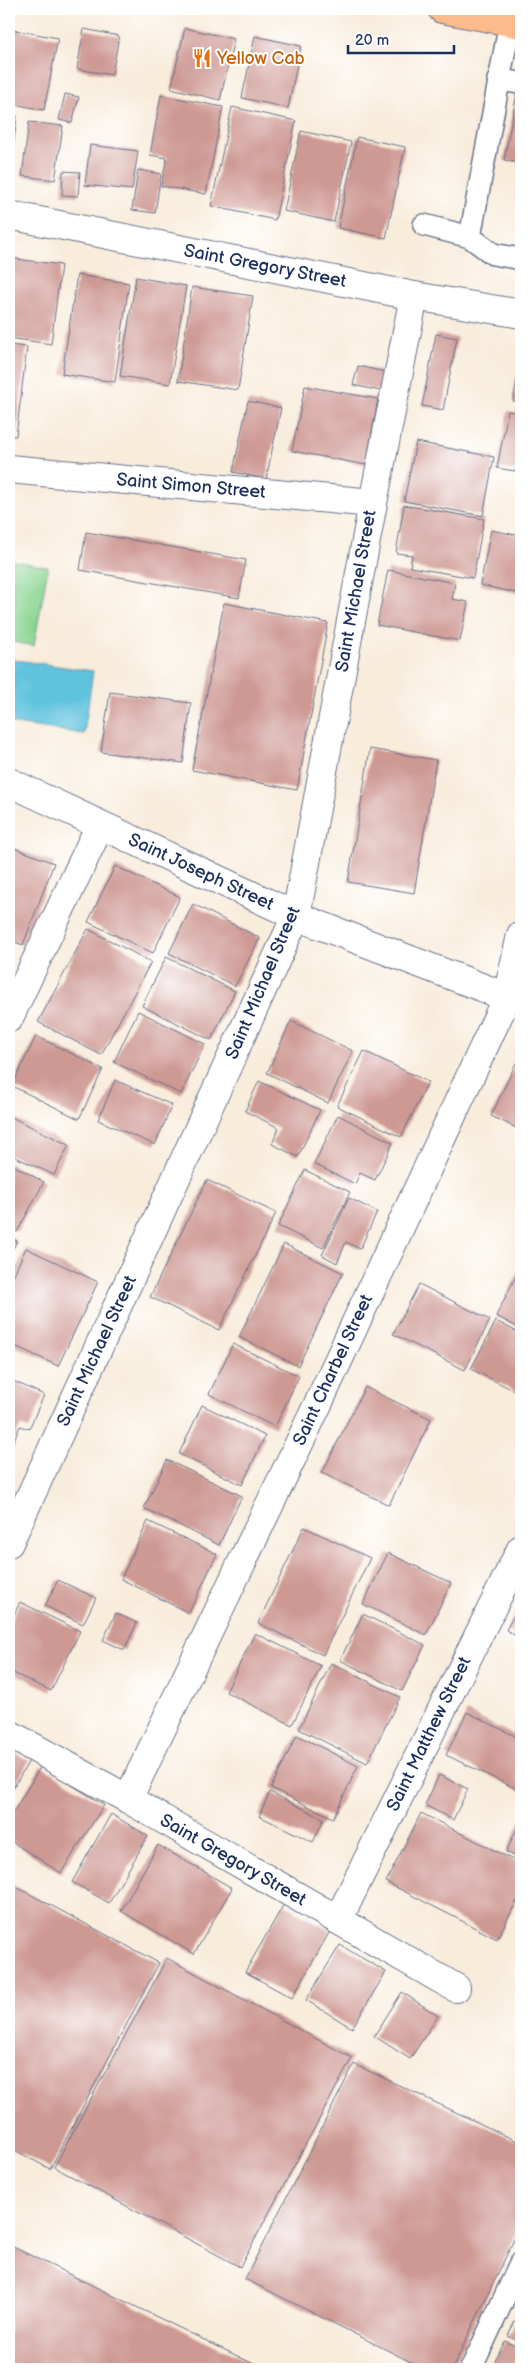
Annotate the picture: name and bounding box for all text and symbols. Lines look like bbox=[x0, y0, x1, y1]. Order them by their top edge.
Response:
scale bar bbox=[348, 22, 454, 54]
text: 20 m bbox=[355, 31, 389, 50]
restaurant icon: Yellow Cab bbox=[191, 47, 213, 69]
place label: Yellow Cab bbox=[216, 48, 305, 69]
street label: Saint Gregory Street bbox=[182, 240, 348, 292]
street label: Saint Simon Street bbox=[115, 469, 267, 503]
street label: Saint Michael Street bbox=[331, 508, 381, 674]
street label: Saint Joseph Street bbox=[125, 829, 277, 915]
street label: Saint Michael Street bbox=[221, 903, 305, 1063]
street label: Saint Michael Street bbox=[53, 1272, 141, 1430]
street label: Saint Charbel Street bbox=[289, 1291, 377, 1449]
street label: Saint Matthew Street bbox=[382, 1653, 476, 1815]
street label: Saint Gregory Street bbox=[156, 1810, 310, 1911]

